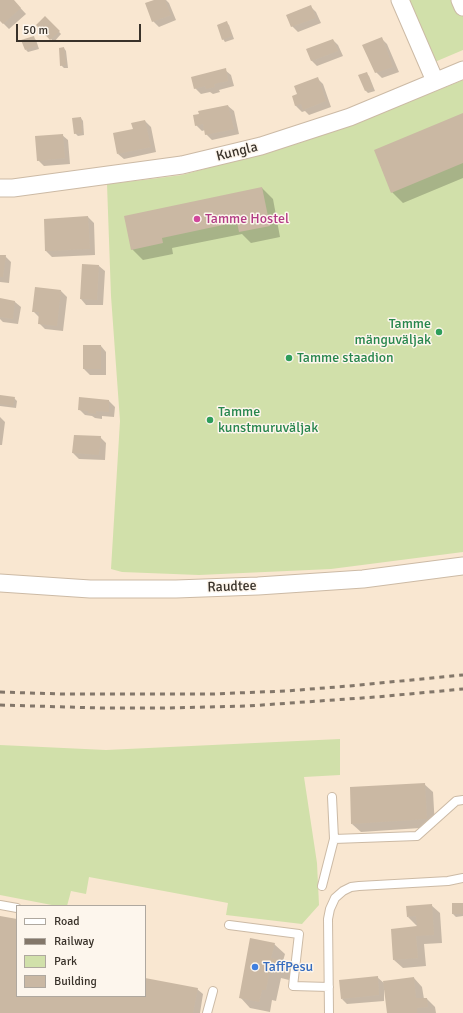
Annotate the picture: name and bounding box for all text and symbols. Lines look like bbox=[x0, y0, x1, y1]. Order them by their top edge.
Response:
scale bar bbox=[18, 16, 143, 42]
text: 50 m bbox=[23, 23, 48, 38]
street label: Kungla bbox=[215, 139, 259, 165]
place label: Tamme Hostel bbox=[205, 211, 289, 227]
marker: Tamme Hostel bbox=[192, 214, 202, 224]
place label: Tamme mänguväljak bbox=[355, 316, 431, 348]
marker: Tamme mänguväljak bbox=[434, 327, 444, 337]
place label: Tamme staadion bbox=[297, 350, 394, 366]
marker: Tamme staadion bbox=[284, 353, 294, 363]
place label: Tamme kunstmuruväljak bbox=[218, 404, 318, 436]
marker: Tamme kunstmuruväljak bbox=[205, 415, 215, 425]
street label: Raudtee bbox=[207, 578, 257, 596]
legend bbox=[16, 905, 146, 997]
text: Road bbox=[54, 914, 80, 929]
text: Railway bbox=[54, 934, 94, 949]
text: Park bbox=[54, 954, 77, 969]
place label: TaffPesu bbox=[263, 959, 313, 975]
marker: TaffPesu bbox=[250, 962, 260, 972]
text: Building bbox=[54, 974, 97, 989]

